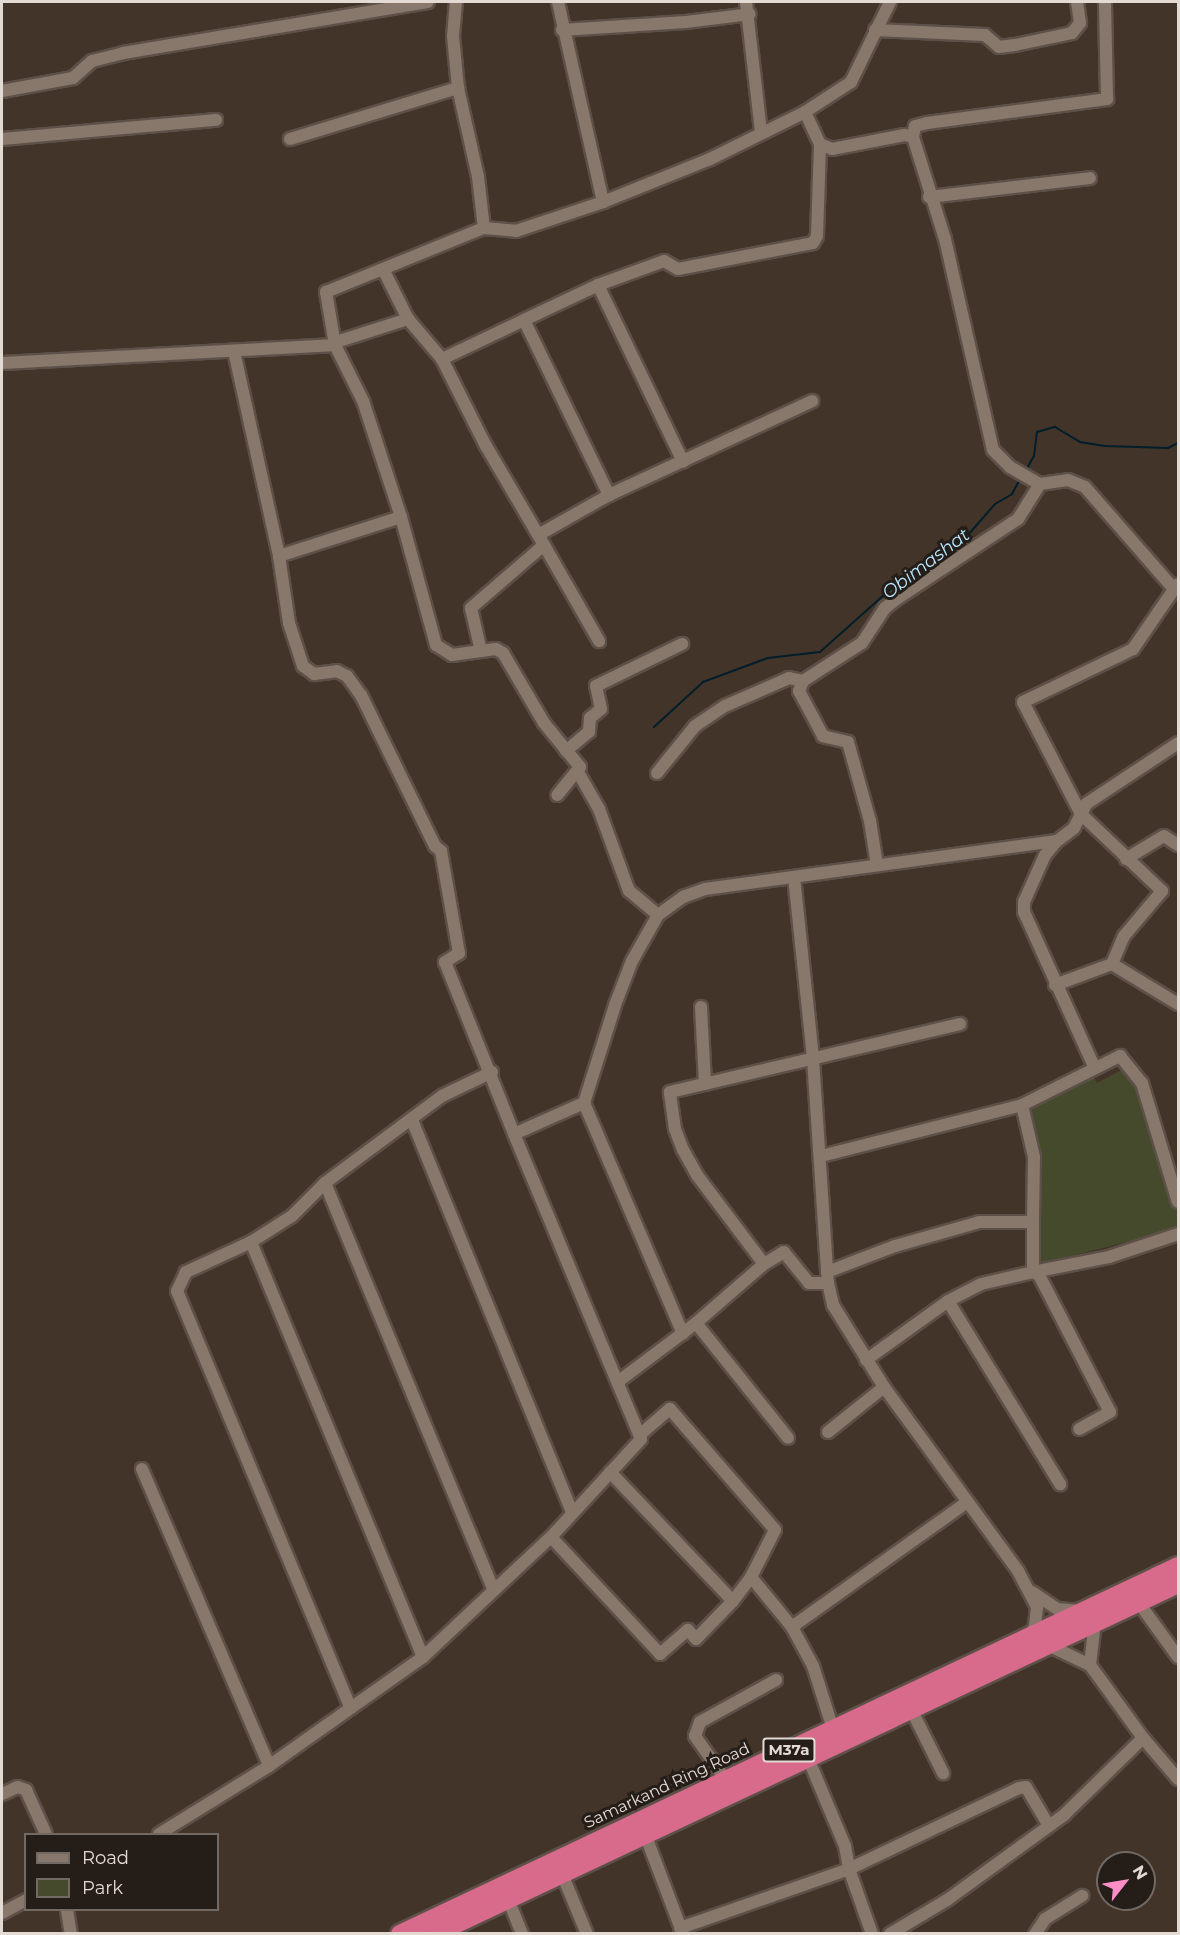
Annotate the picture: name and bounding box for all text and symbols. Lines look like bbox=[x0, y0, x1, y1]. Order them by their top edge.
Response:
water label: Obimashat bbox=[878, 524, 974, 604]
road number: M37a bbox=[762, 1738, 816, 1762]
street label: Samarkand Ring Road bbox=[581, 1739, 753, 1833]
legend bbox=[24, 1833, 219, 1911]
text: Road bbox=[82, 1847, 129, 1869]
north arrow bbox=[1096, 1851, 1156, 1911]
text: N bbox=[1129, 1862, 1152, 1883]
text: Park bbox=[82, 1877, 123, 1899]

